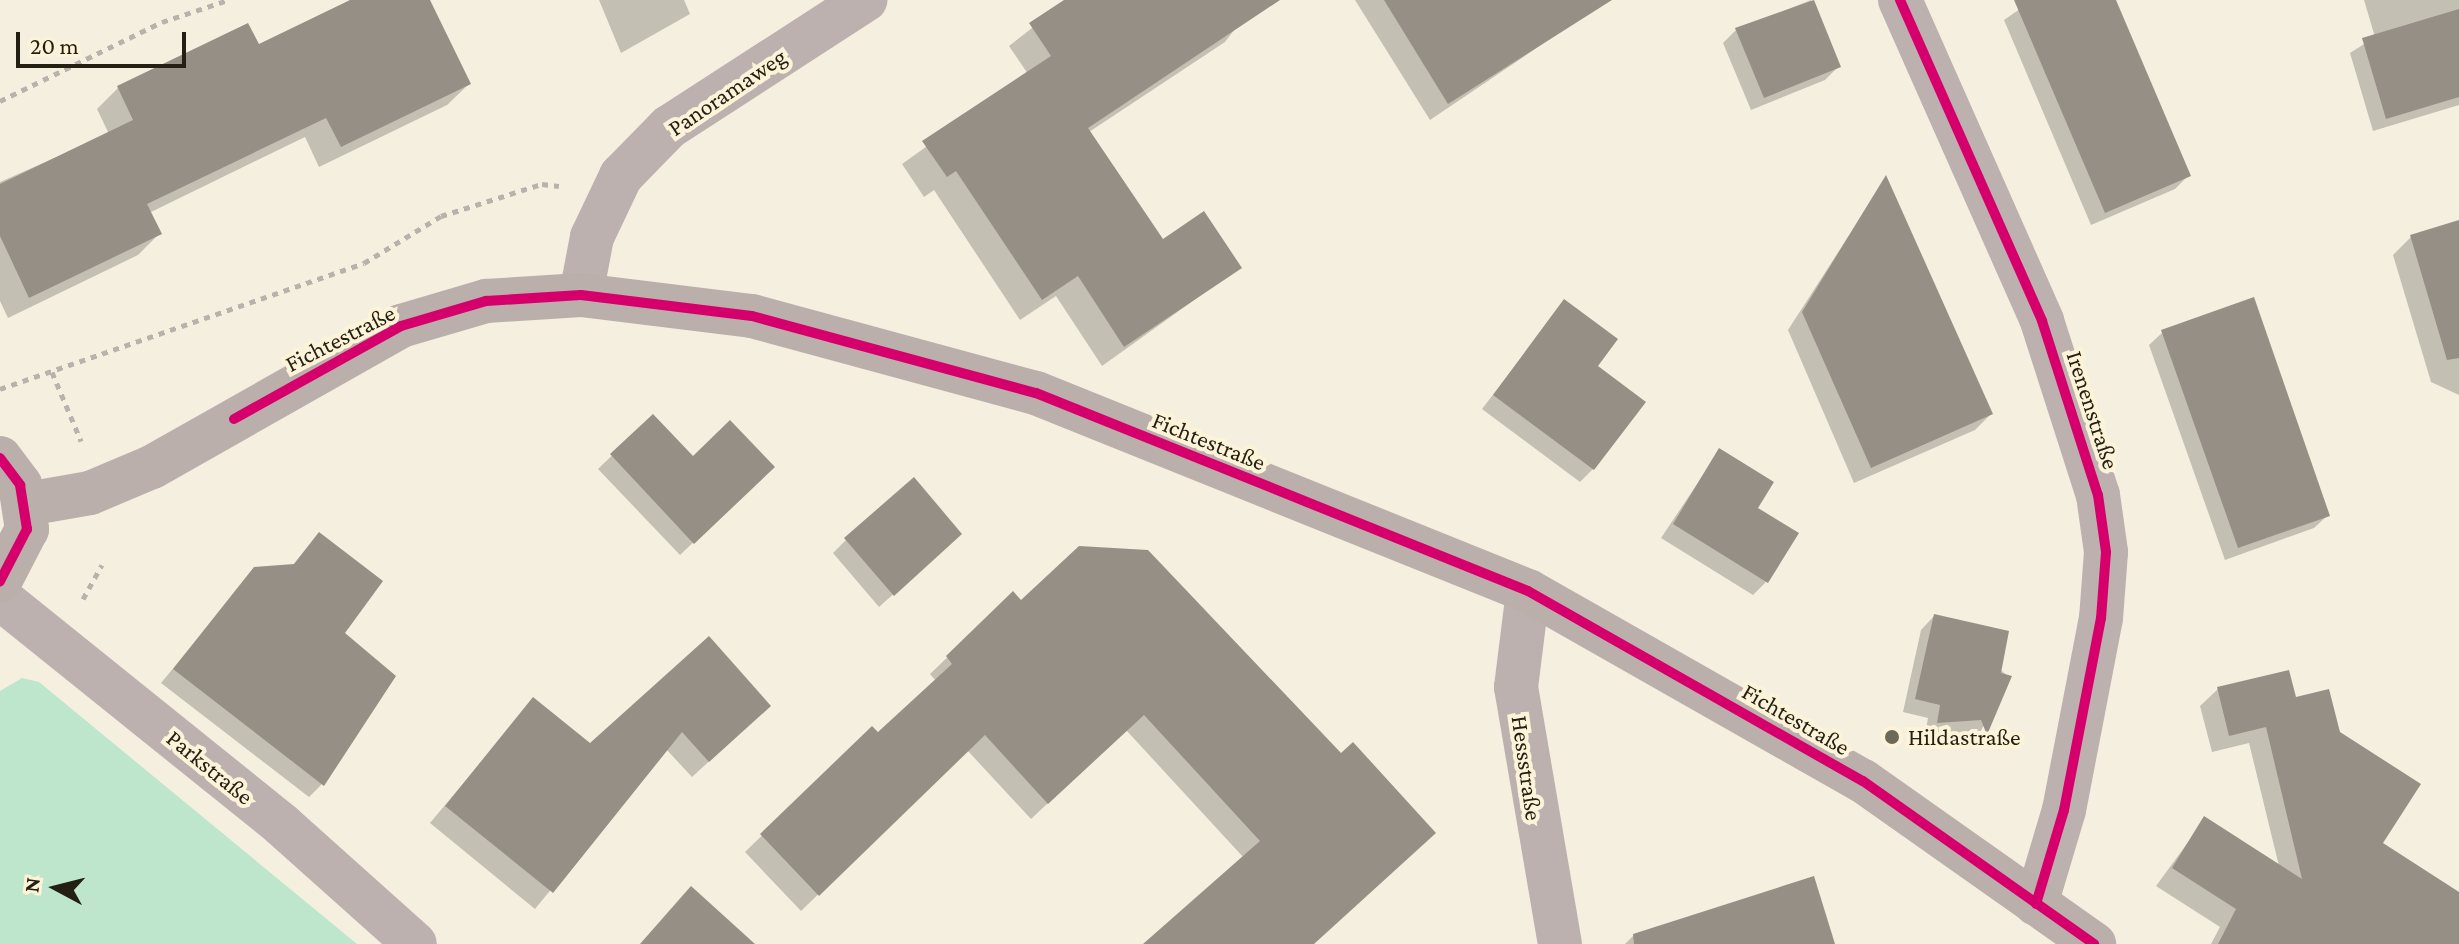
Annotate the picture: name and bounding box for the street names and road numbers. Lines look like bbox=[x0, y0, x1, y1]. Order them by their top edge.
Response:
street label: Panoramaweg bbox=[662, 42, 792, 142]
street label: Fichtestraße bbox=[280, 298, 400, 378]
street label: Irenenstraße bbox=[2060, 347, 2126, 473]
street label: Fichtestraße bbox=[1148, 405, 1270, 477]
street label: Fichtestraße bbox=[1737, 677, 1855, 761]
street label: Hessstraße bbox=[1505, 714, 1549, 822]
street label: Parkstraße bbox=[161, 723, 259, 811]

